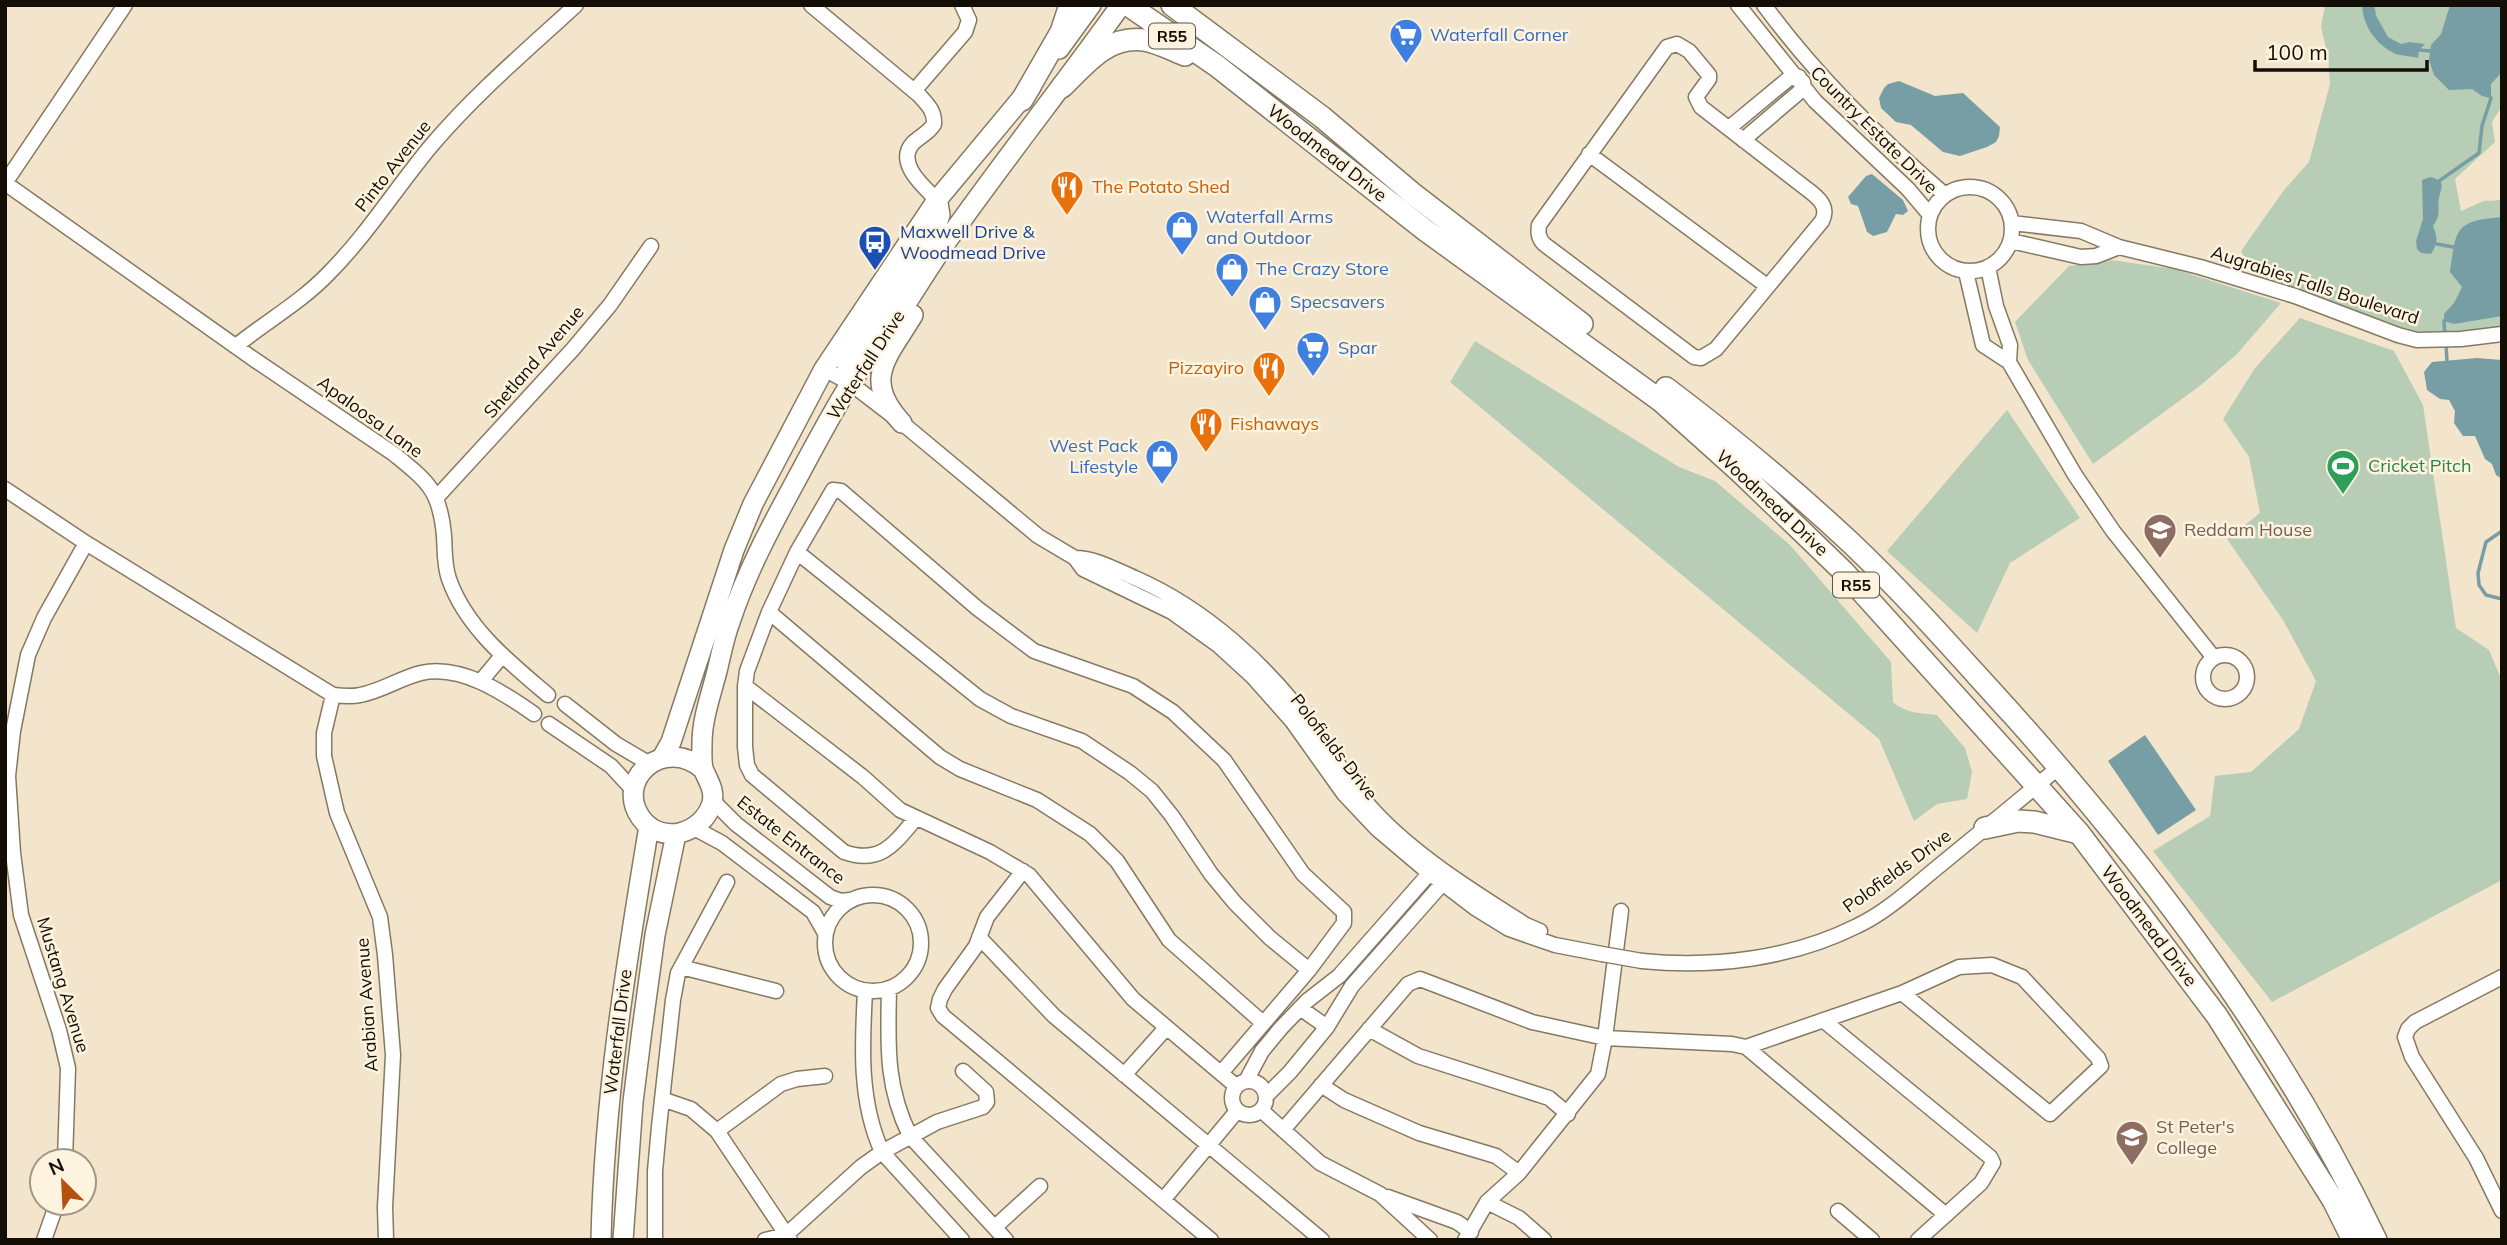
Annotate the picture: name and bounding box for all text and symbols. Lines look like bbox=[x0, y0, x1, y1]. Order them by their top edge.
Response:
supermarket icon: Waterfall Corner bbox=[1387, 16, 1425, 65]
place label: Waterfall Corner bbox=[1430, 23, 1569, 46]
road number: R55 bbox=[1149, 24, 1195, 48]
scale bar bbox=[2255, 28, 2426, 72]
text: 100 m bbox=[2266, 39, 2328, 65]
street label: Country Estate Drive bbox=[1806, 61, 1943, 198]
street label: Woodmead Drive bbox=[1263, 99, 1392, 207]
street label: Pinto Avenue bbox=[350, 115, 436, 216]
restaurant icon: The Potato Shed bbox=[1048, 168, 1086, 217]
place label: The Potato Shed bbox=[1092, 175, 1230, 198]
place label: Waterfall Arms and Outdoor bbox=[1206, 205, 1333, 249]
shop icon: Waterfall Arms and Outdoor bbox=[1163, 208, 1201, 257]
place label: Maxwell Drive & Woodmead Drive bbox=[900, 220, 1046, 264]
bus stop icon: Maxwell Drive & Woodmead Drive bbox=[856, 223, 894, 272]
street label: Augrabies Falls Boulevard bbox=[2208, 240, 2422, 329]
shop icon: The Crazy Store bbox=[1213, 250, 1251, 299]
place label: The Crazy Store bbox=[1256, 257, 1389, 280]
shop icon: Specsavers bbox=[1246, 283, 1284, 332]
place label: Specsavers bbox=[1290, 290, 1385, 313]
street label: Shetland Avenue bbox=[478, 301, 589, 423]
street label: Waterfall Drive bbox=[822, 305, 910, 424]
supermarket icon: Spar bbox=[1294, 329, 1332, 378]
place label: Spar bbox=[1338, 336, 1378, 359]
restaurant icon: Pizzayiro bbox=[1250, 349, 1288, 398]
place label: Pizzayiro bbox=[1168, 356, 1244, 379]
street label: Apaloosa Lane bbox=[313, 371, 428, 463]
restaurant icon: Fishaways bbox=[1187, 405, 1225, 454]
place label: Fishaways bbox=[1230, 412, 1319, 435]
place label: West Pack Lifestyle bbox=[1049, 434, 1139, 478]
shop icon: West Pack Lifestyle bbox=[1143, 437, 1181, 486]
street label: Woodmead Drive bbox=[1711, 445, 1833, 561]
sports icon: Cricket Pitch bbox=[2324, 447, 2362, 496]
place label: Cricket Pitch bbox=[2368, 454, 2472, 477]
school or university icon: Reddam House bbox=[2141, 511, 2179, 560]
place label: Reddam House bbox=[2184, 518, 2312, 541]
road number: R55 bbox=[1833, 572, 1879, 598]
street label: Polofields Drive bbox=[1286, 689, 1383, 804]
street label: Estate Entrance bbox=[733, 790, 850, 889]
street label: Polofields Drive bbox=[1838, 824, 1955, 918]
street label: Woodmead Drive bbox=[2096, 861, 2202, 991]
street label: Mustang Avenue bbox=[32, 914, 95, 1055]
street label: Arabian Avenue bbox=[350, 937, 383, 1073]
street label: Waterfall Drive bbox=[598, 968, 637, 1096]
place label: St Peter's College bbox=[2156, 1115, 2235, 1159]
school or university icon: St Peter's College bbox=[2113, 1118, 2151, 1167]
north arrow bbox=[28, 1147, 98, 1217]
text: N bbox=[45, 1153, 68, 1180]

